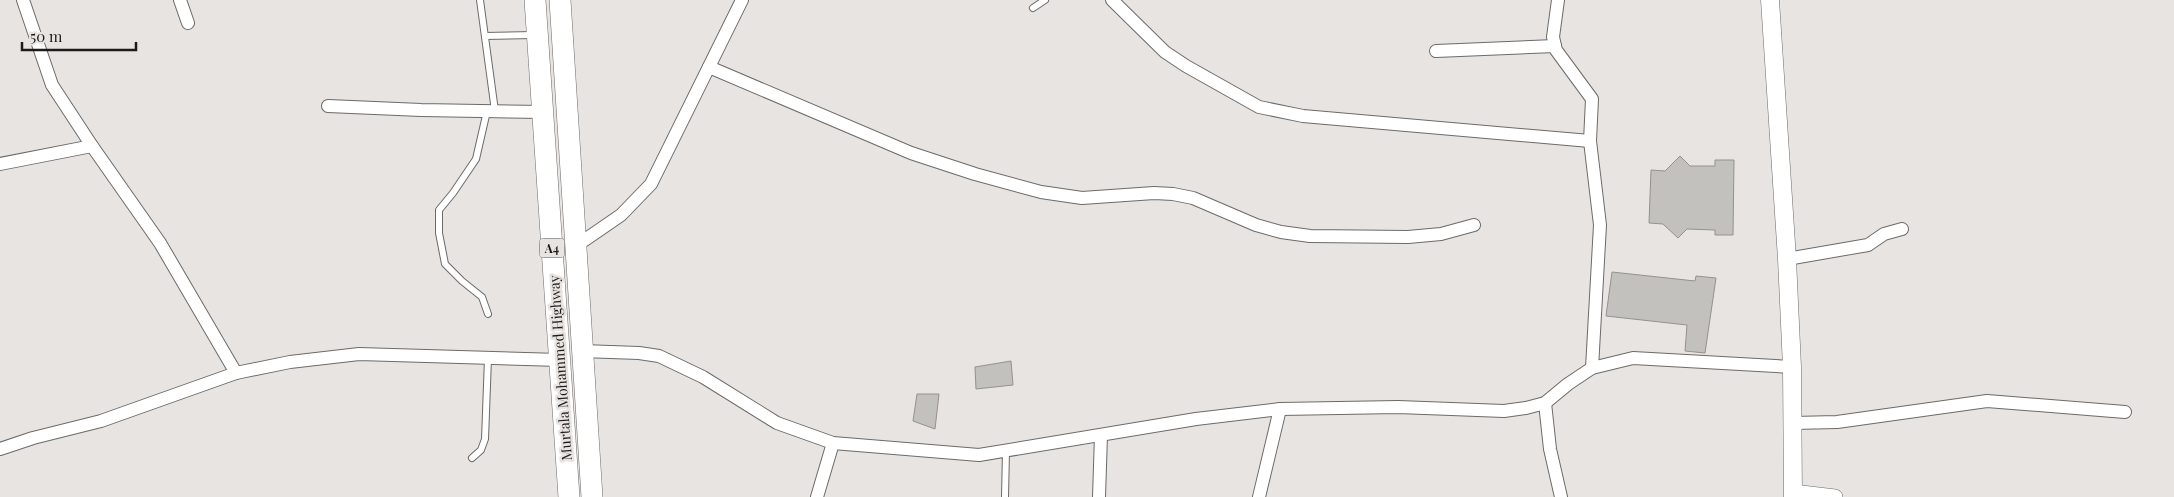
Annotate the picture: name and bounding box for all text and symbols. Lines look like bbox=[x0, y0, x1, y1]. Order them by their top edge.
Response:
scale bar bbox=[22, 20, 136, 52]
text: 50 m bbox=[30, 26, 63, 46]
road number: A4 bbox=[540, 238, 564, 258]
street label: Murtala Mohammed Highway bbox=[544, 275, 576, 461]

